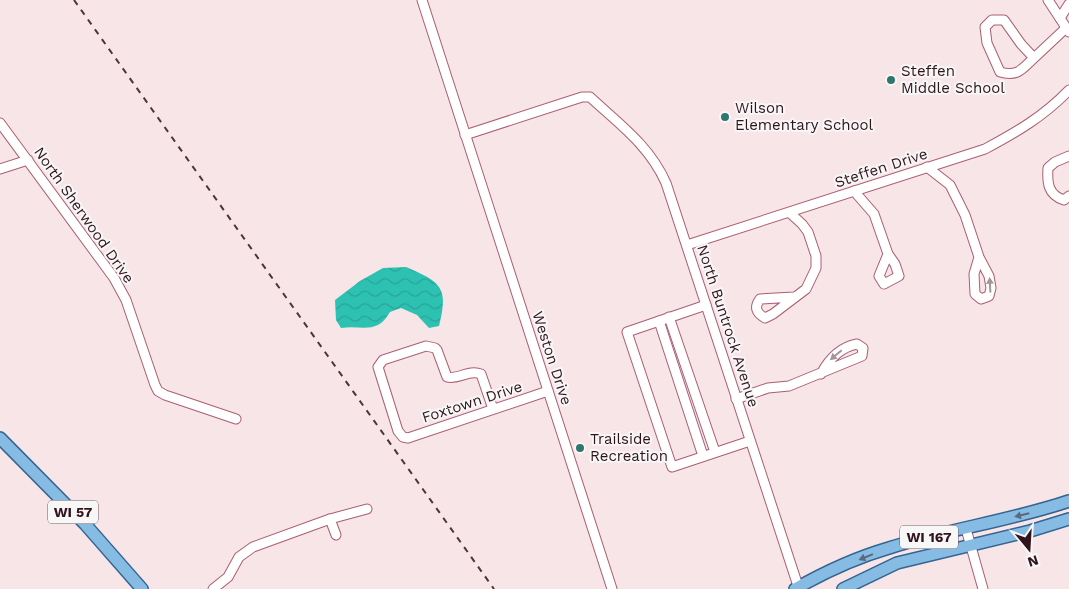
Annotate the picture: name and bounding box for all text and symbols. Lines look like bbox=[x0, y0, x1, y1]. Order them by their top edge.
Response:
place label: Steffen Middle School bbox=[901, 62, 1005, 97]
marker: Steffen Middle School bbox=[885, 74, 897, 86]
place label: Wilson Elementary School bbox=[735, 99, 874, 134]
marker: Wilson Elementary School bbox=[719, 111, 731, 123]
street label: North Sherwood Drive bbox=[30, 143, 138, 287]
street label: Steffen Drive bbox=[832, 145, 930, 191]
street label: North Buntrock Avenue bbox=[693, 242, 763, 410]
one-way arrow bbox=[985, 277, 993, 293]
street label: Weston Drive bbox=[528, 309, 576, 407]
one-way arrow bbox=[830, 350, 843, 361]
street label: Foxtown Drive bbox=[420, 377, 524, 427]
place label: Trailside Recreation bbox=[590, 430, 668, 465]
marker: Trailside Recreation bbox=[574, 442, 586, 454]
road number: WI 57 bbox=[48, 501, 98, 524]
one-way arrow bbox=[1015, 511, 1030, 519]
north arrow bbox=[1004, 524, 1054, 574]
road number: WI 167 bbox=[900, 526, 958, 548]
text: N bbox=[1026, 552, 1040, 571]
one-way arrow bbox=[858, 553, 873, 561]

